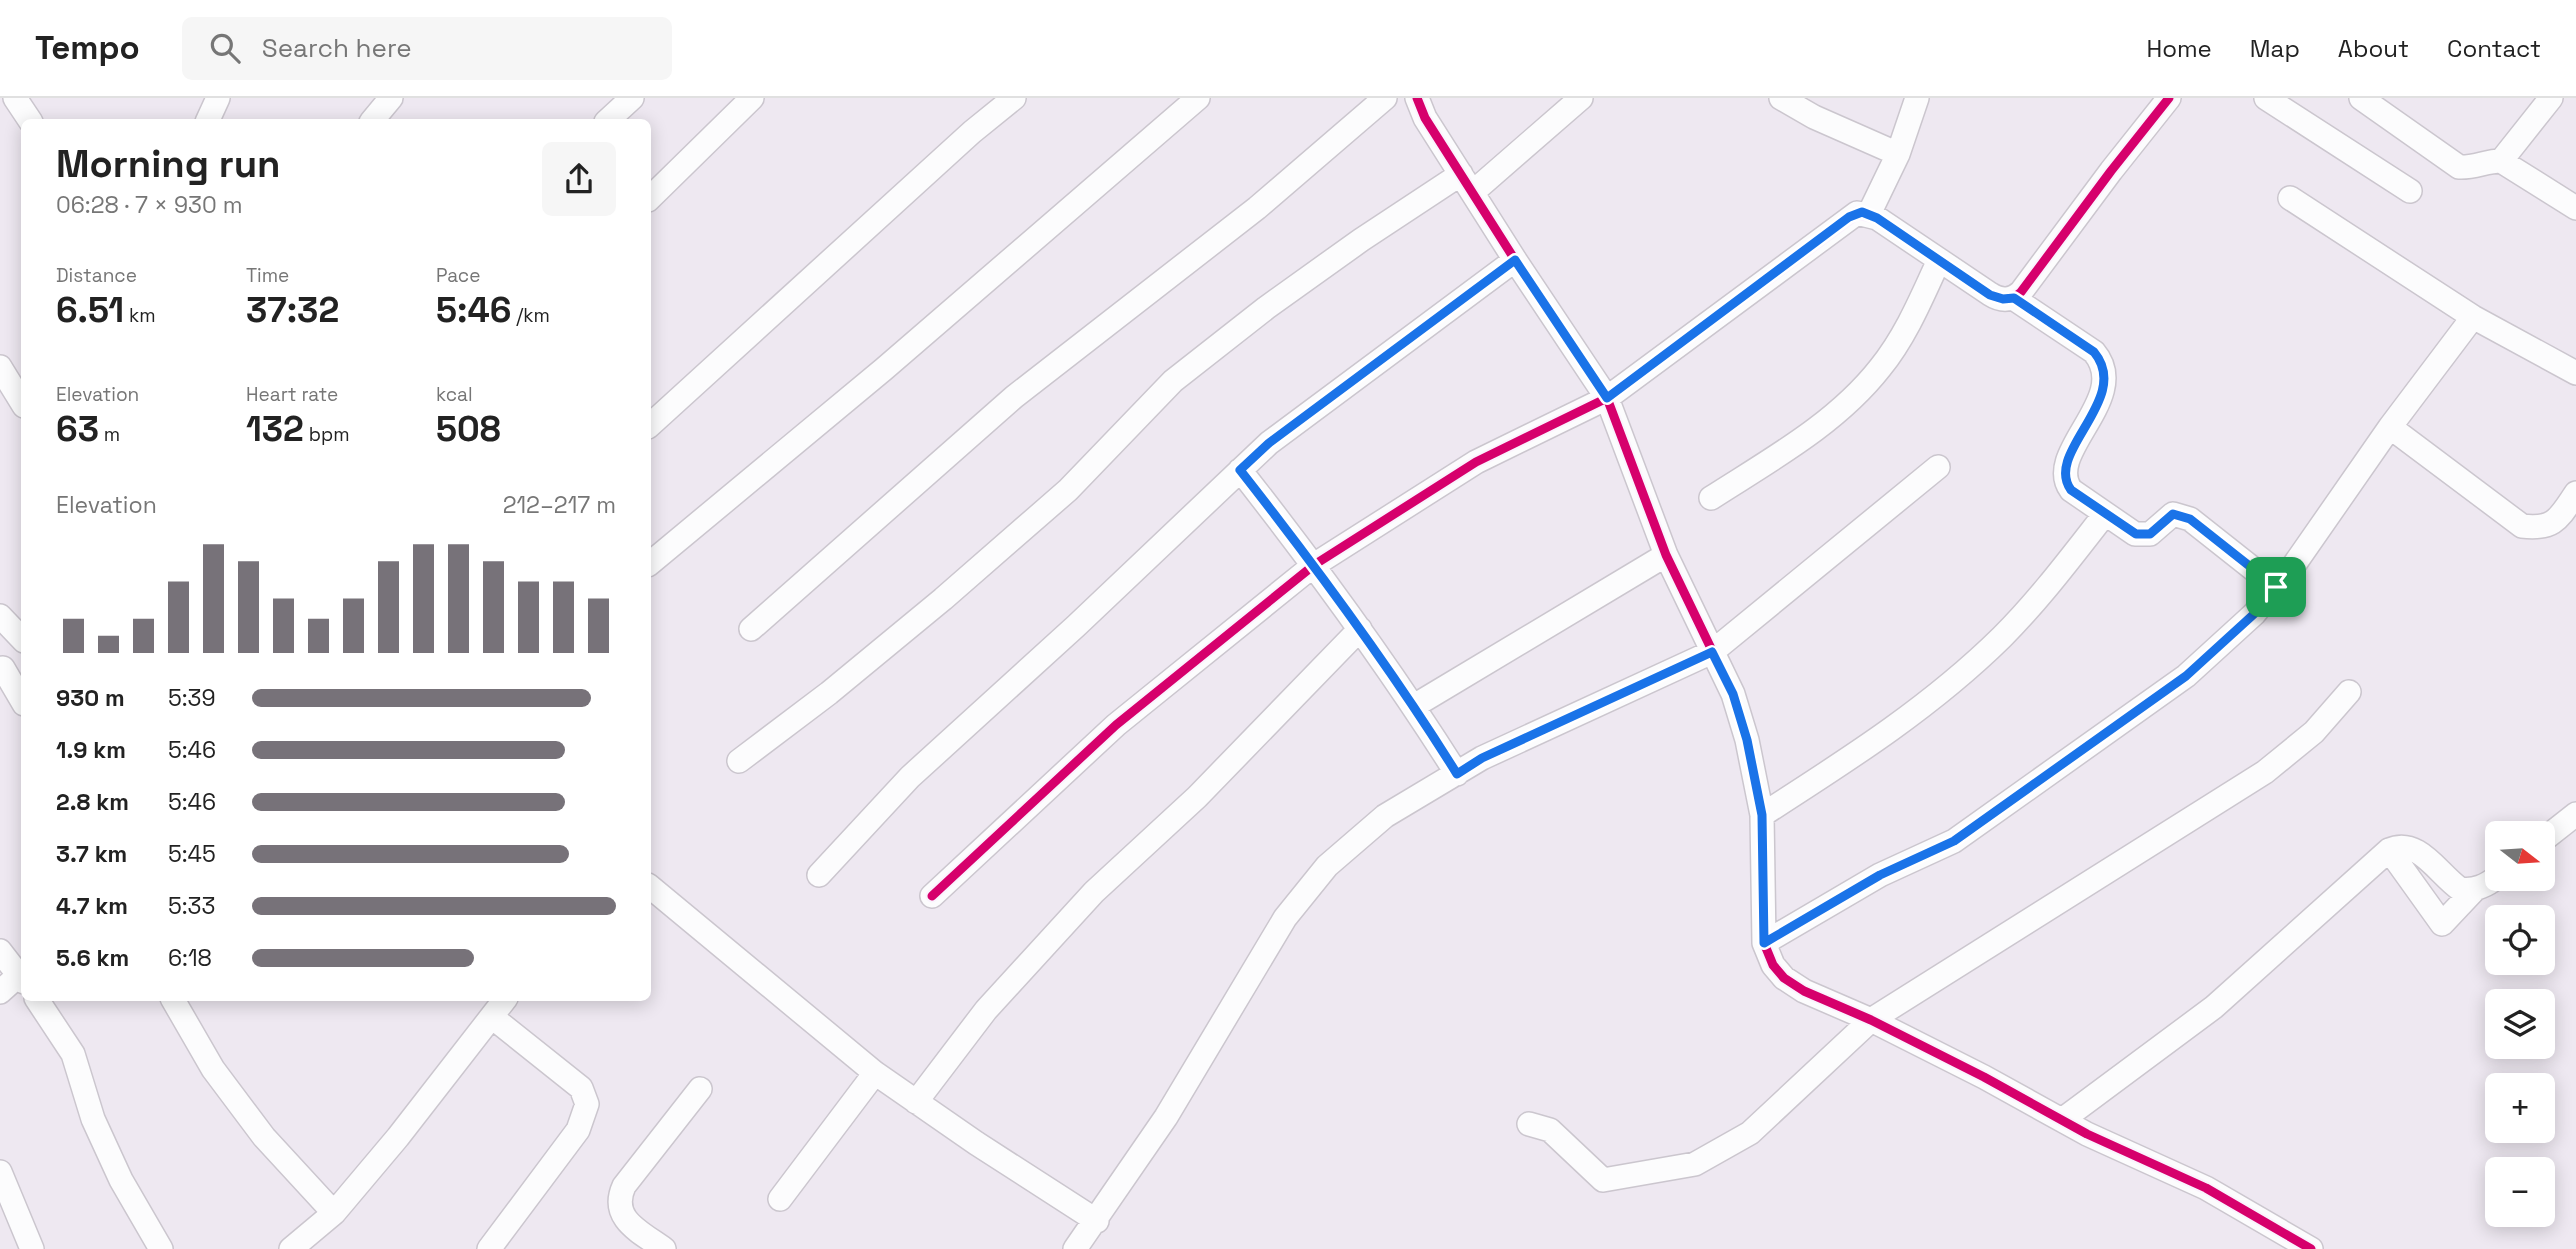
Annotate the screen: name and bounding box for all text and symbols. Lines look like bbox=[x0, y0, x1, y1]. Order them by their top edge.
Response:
search box bbox=[182, 17, 672, 80]
text: Tempo bbox=[35, 27, 140, 69]
icon: search bbox=[206, 29, 244, 67]
text: Search here bbox=[262, 31, 412, 65]
text: Home bbox=[2146, 33, 2212, 64]
text: Map bbox=[2250, 33, 2300, 64]
text: About bbox=[2338, 33, 2409, 64]
text: Contact bbox=[2447, 33, 2541, 64]
text: Morning run bbox=[56, 140, 281, 188]
button: share bbox=[542, 142, 616, 216]
text: 06:28 · 7 × 930 m bbox=[56, 190, 242, 220]
text: Distance bbox=[56, 263, 137, 288]
text: Time bbox=[246, 263, 289, 288]
text: Pace bbox=[436, 263, 480, 288]
text: 6.51 bbox=[56, 288, 124, 332]
text: 37:32 bbox=[246, 288, 339, 332]
text: 5:46 bbox=[436, 288, 511, 332]
text: km bbox=[124, 303, 156, 328]
text: /km bbox=[511, 303, 550, 328]
text: Elevation bbox=[56, 382, 139, 407]
text: Heart rate bbox=[246, 382, 338, 407]
text: kcal bbox=[436, 382, 473, 407]
text: 63 bbox=[56, 407, 99, 451]
text: 132 bbox=[246, 407, 304, 451]
text: 508 bbox=[436, 407, 501, 451]
text: m bbox=[99, 422, 120, 447]
text: bpm bbox=[304, 422, 350, 447]
text: Elevation bbox=[56, 490, 157, 520]
text: 212–217 m bbox=[503, 490, 616, 520]
pin bbox=[2246, 557, 2306, 617]
icon: arrive bbox=[2257, 568, 2295, 606]
text: 930 m bbox=[56, 683, 125, 713]
text: 5:39 bbox=[168, 683, 216, 713]
text: 1.9 km bbox=[56, 735, 126, 765]
text: 5:46 bbox=[168, 735, 216, 765]
text: 2.8 km bbox=[56, 787, 129, 817]
text: 5:46 bbox=[168, 787, 216, 817]
north arrow bbox=[2485, 821, 2555, 891]
map controls bbox=[2485, 821, 2555, 1227]
text: 3.7 km bbox=[56, 839, 127, 869]
text: 5:45 bbox=[168, 839, 216, 869]
text: 4.7 km bbox=[56, 891, 128, 921]
text: 5:33 bbox=[168, 891, 215, 921]
button: locate bbox=[2485, 905, 2555, 975]
text: 5.6 km bbox=[56, 943, 129, 973]
text: 6:18 bbox=[168, 943, 212, 973]
button: layers bbox=[2485, 989, 2555, 1059]
button: + bbox=[2485, 1073, 2555, 1143]
button: − bbox=[2485, 1157, 2555, 1227]

